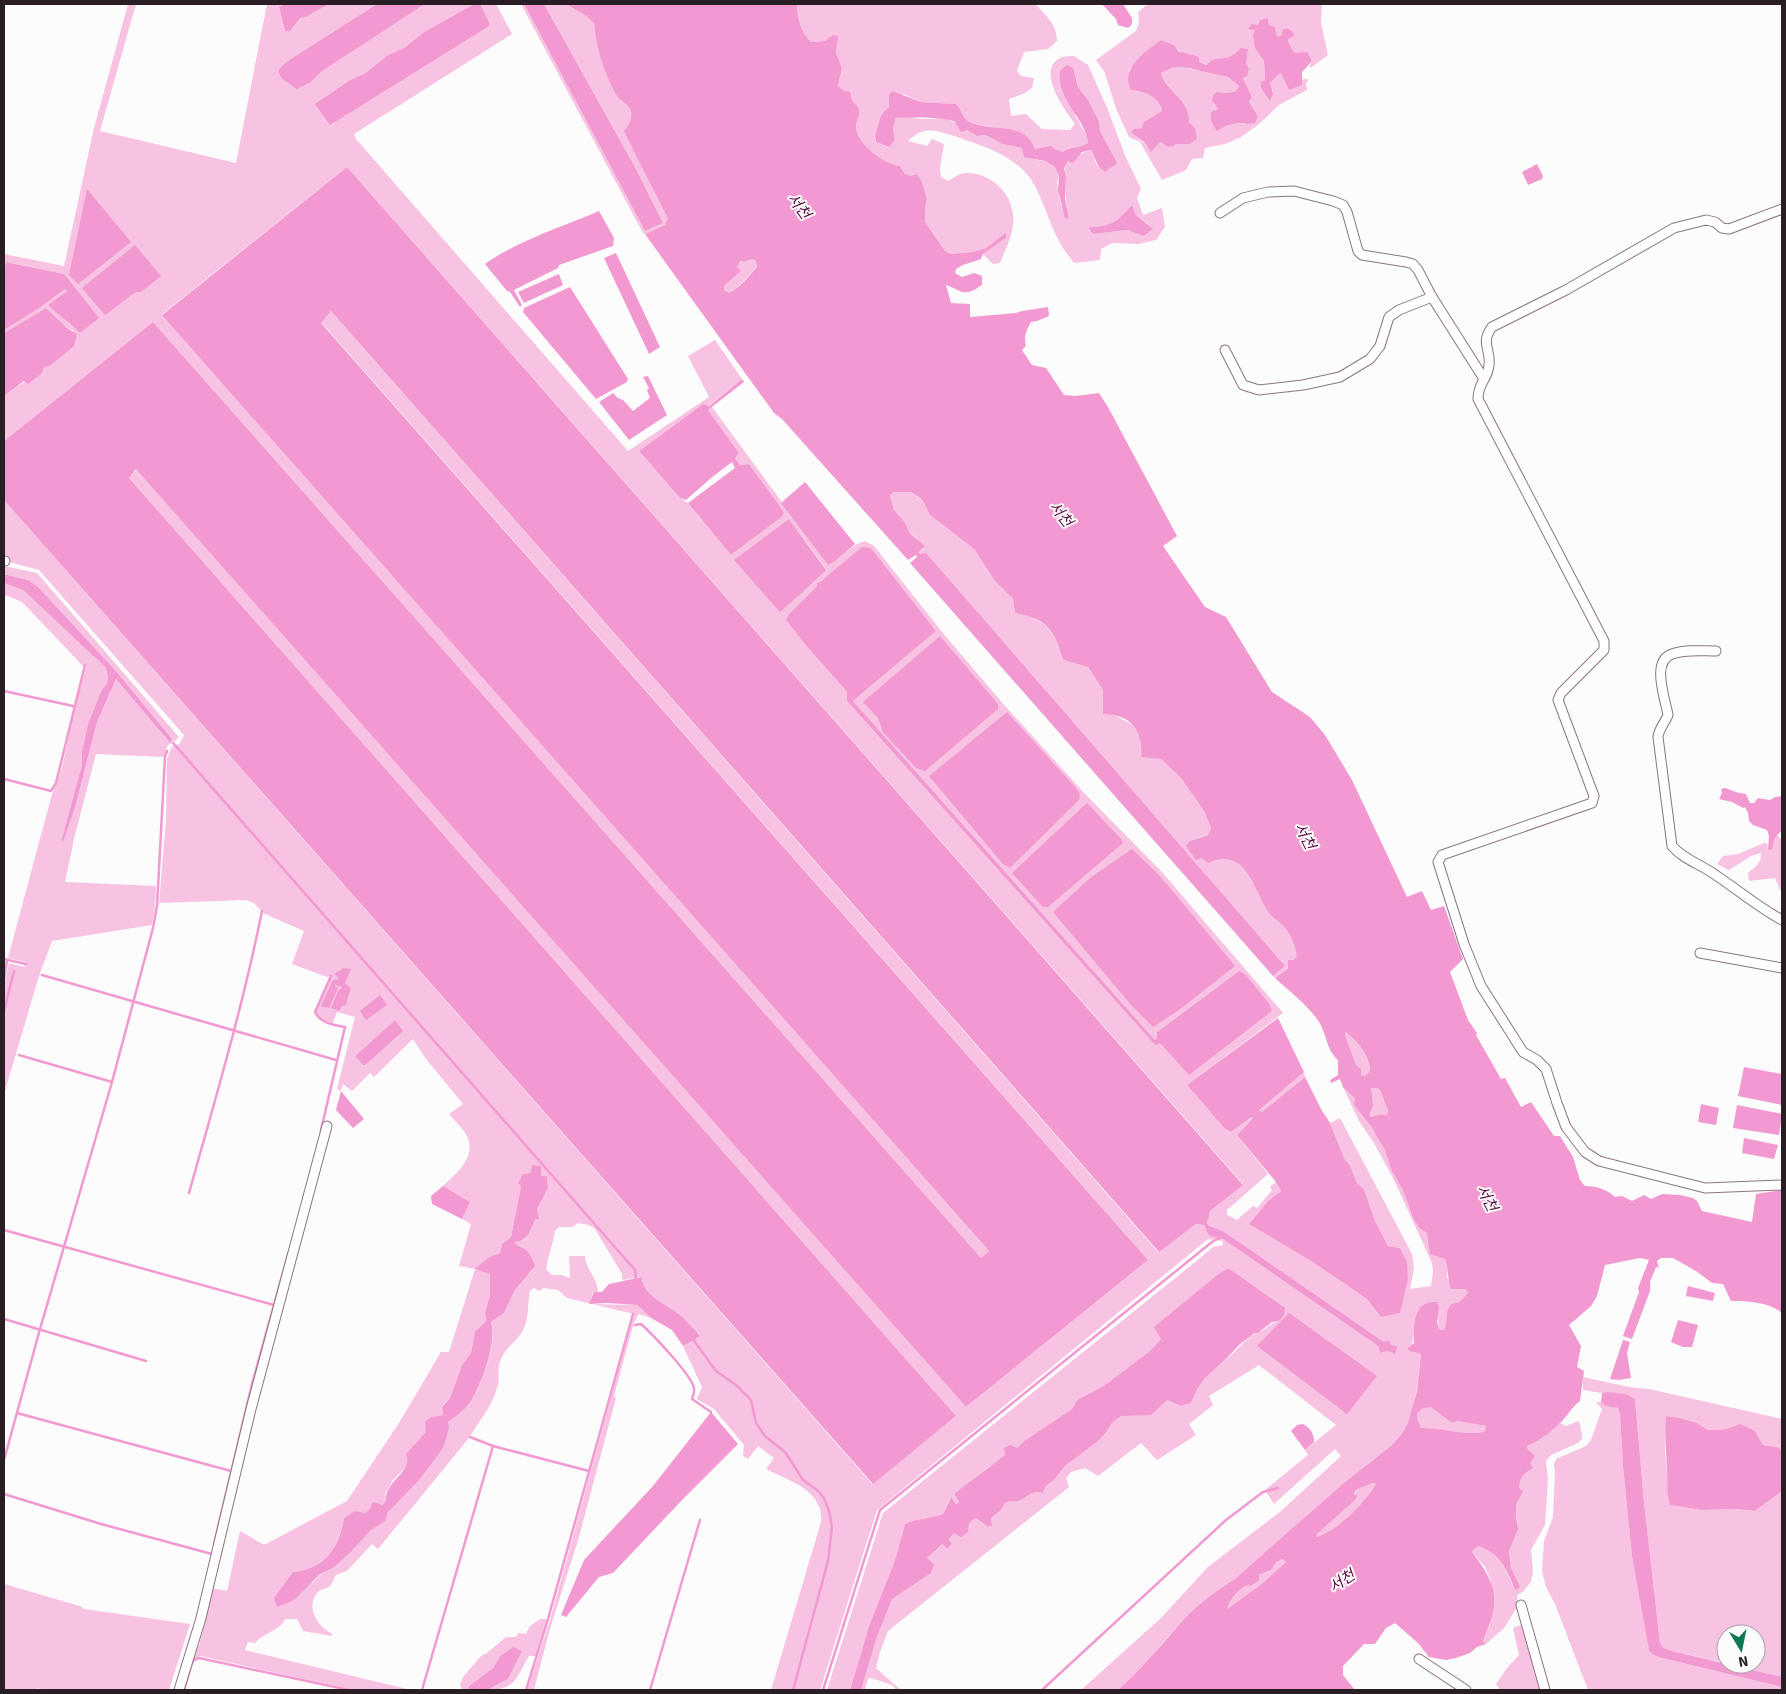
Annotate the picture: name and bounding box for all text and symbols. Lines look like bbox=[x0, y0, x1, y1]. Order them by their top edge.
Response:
water label: 서천 bbox=[784, 190, 816, 224]
water label: 서천 bbox=[1045, 498, 1078, 532]
water label: 서천 bbox=[1291, 820, 1320, 854]
water label: 서천 bbox=[1473, 1182, 1502, 1216]
water label: 서천 bbox=[1326, 1565, 1360, 1596]
north arrow bbox=[1716, 1624, 1766, 1674]
text: N bbox=[1737, 1652, 1749, 1671]

